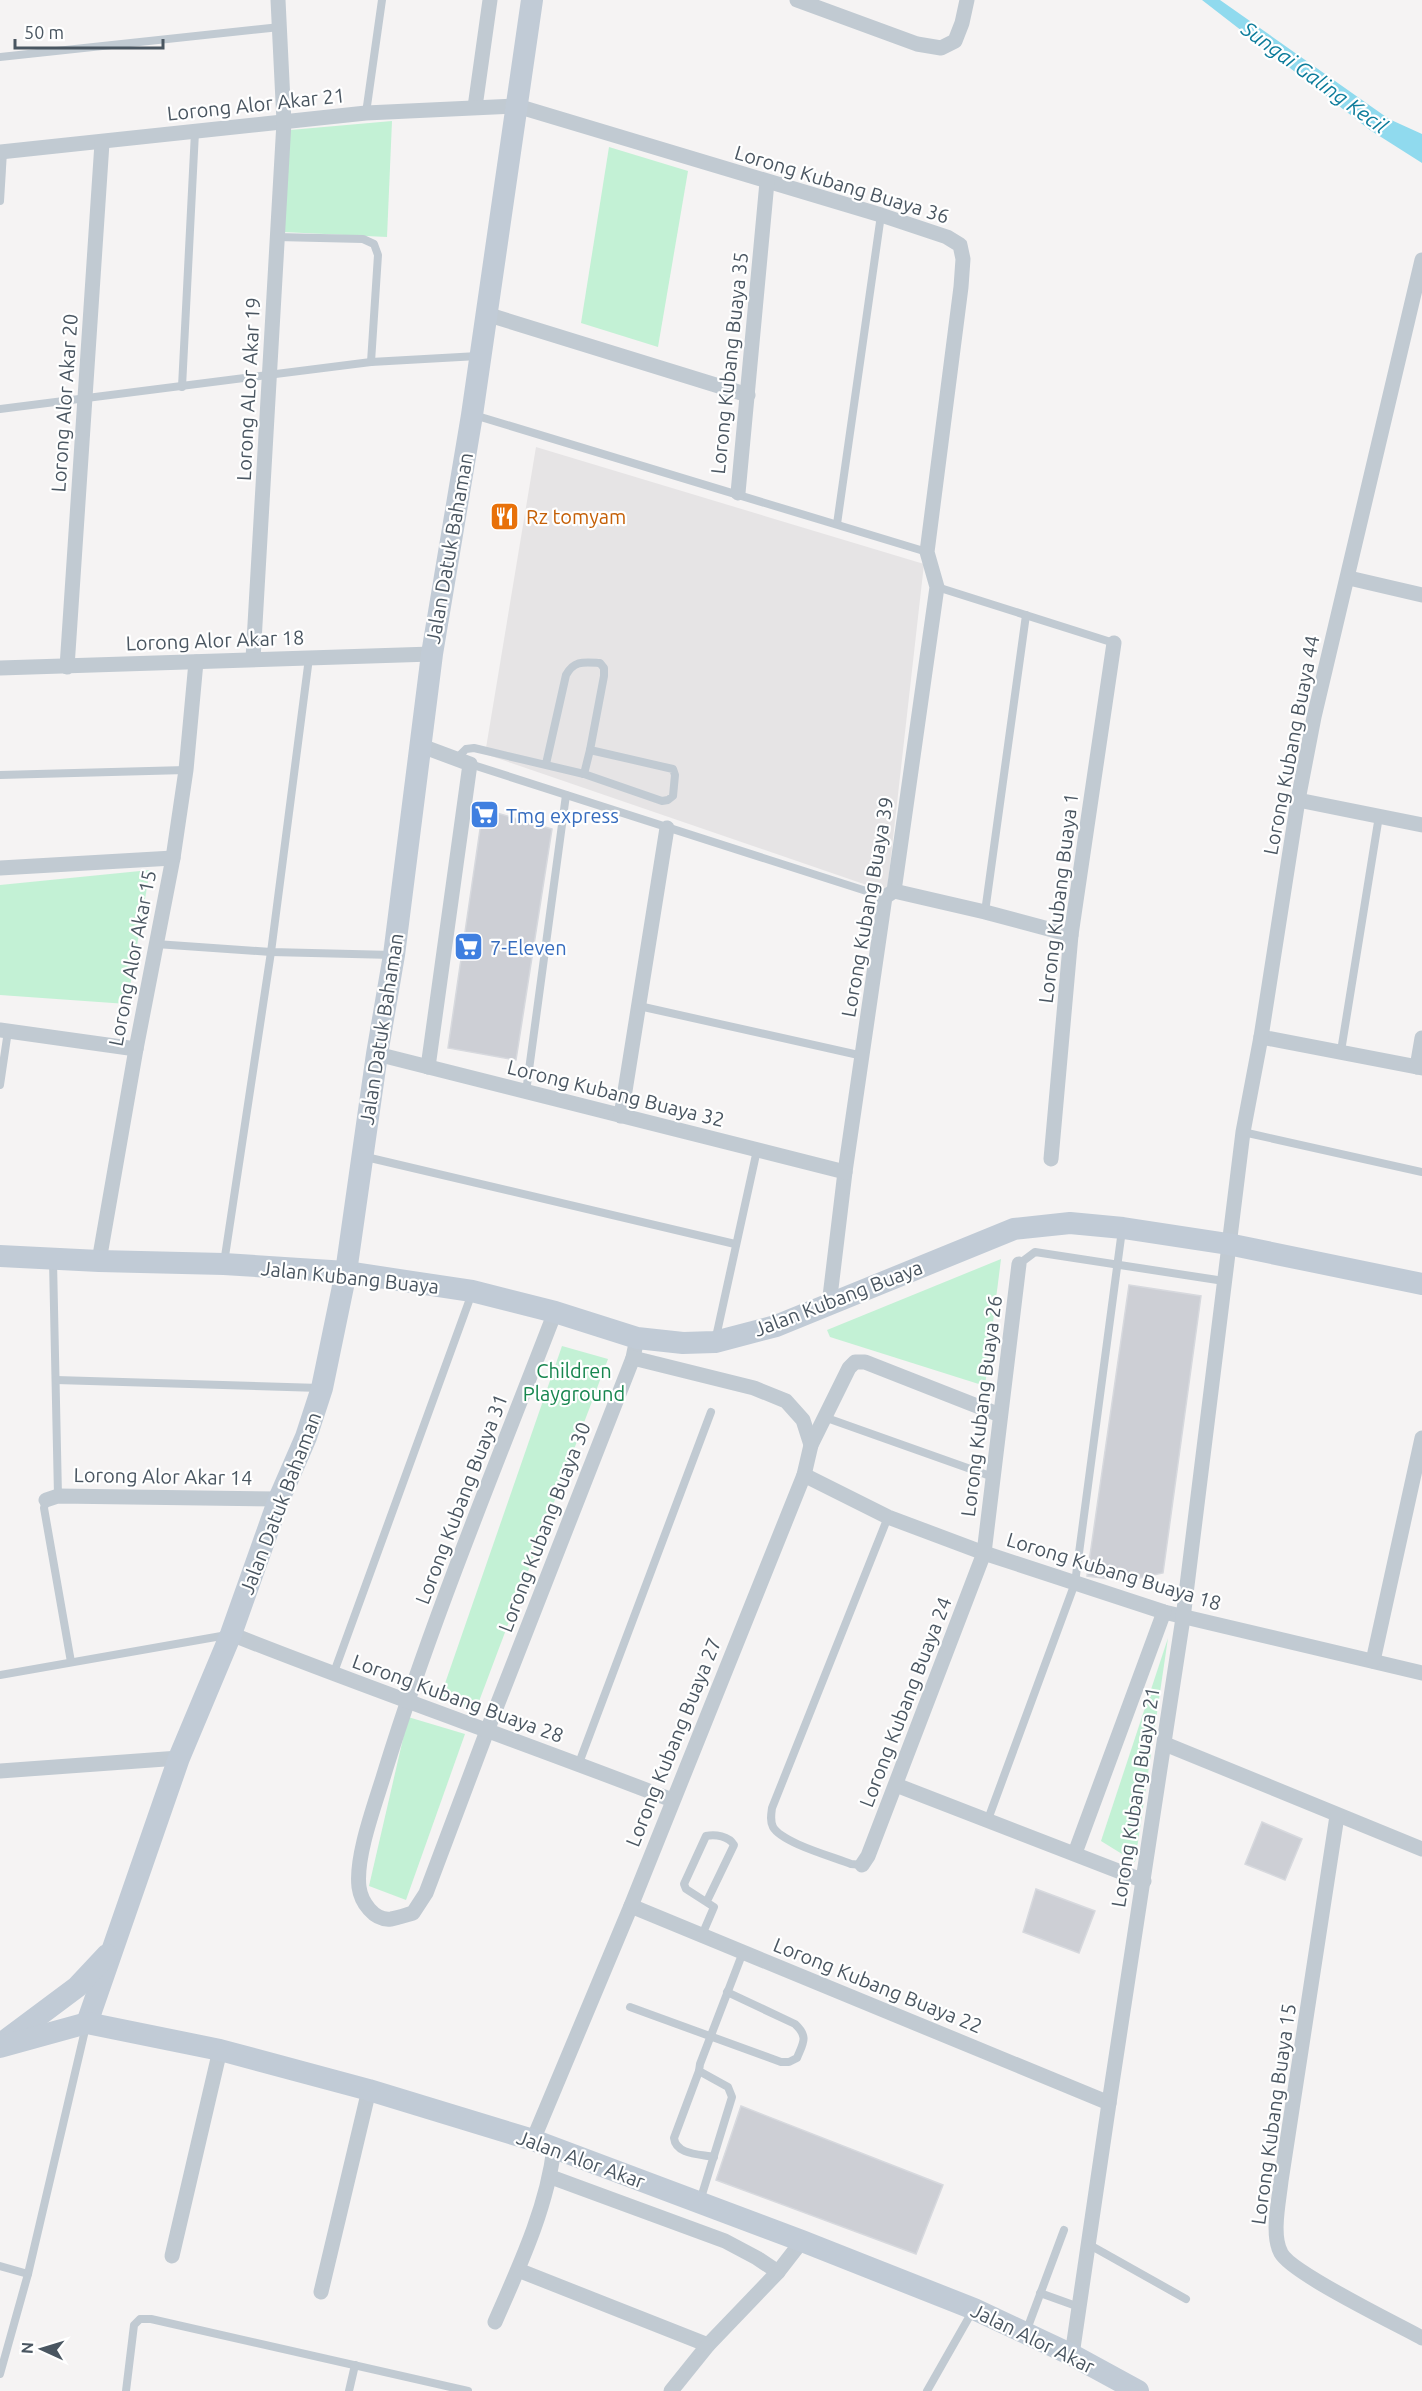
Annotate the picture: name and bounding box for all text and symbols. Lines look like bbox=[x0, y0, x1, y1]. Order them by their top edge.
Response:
scale bar bbox=[15, 12, 164, 50]
water label: Sungai Galing Kecil bbox=[1237, 15, 1393, 138]
text: 50 m bbox=[24, 22, 64, 42]
street label: Lorong Alor Akar 21 bbox=[166, 83, 346, 125]
street label: Lorong Kubang Buaya 36 bbox=[732, 140, 952, 228]
street label: Lorong Kubang Buaya 35 bbox=[706, 251, 752, 475]
street label: Lorong ALor Akar 19 bbox=[232, 297, 264, 481]
street label: Lorong Alor Akar 20 bbox=[46, 313, 82, 493]
street label: Jalan Datuk Bahaman bbox=[421, 451, 477, 645]
restaurant icon: Rz tomyam bbox=[489, 500, 521, 532]
place label: Rz tomyam bbox=[526, 505, 626, 528]
street label: Lorong Alor Akar 18 bbox=[125, 625, 305, 655]
street label: Lorong Kubang Buaya 44 bbox=[1258, 633, 1324, 857]
street label: Lorong Kubang Buaya 1 bbox=[1034, 791, 1082, 1005]
street label: Lorong Kubang Buaya 39 bbox=[836, 795, 898, 1019]
supermarket icon: Tmg express bbox=[469, 799, 501, 831]
place label: Tmg express bbox=[506, 804, 619, 827]
street label: Lorong Alor Akar 15 bbox=[104, 868, 160, 1048]
supermarket icon: 7-Eleven bbox=[453, 931, 485, 963]
street label: Jalan Datuk Bahaman bbox=[354, 932, 408, 1126]
place label: 7-Eleven bbox=[490, 936, 567, 959]
street label: Lorong Kubang Buaya 32 bbox=[505, 1055, 727, 1131]
street label: Jalan Kubang Buaya bbox=[750, 1255, 926, 1341]
street label: Jalan Kubang Buaya bbox=[260, 1256, 440, 1298]
street label: Lorong Kubang Buaya 26 bbox=[956, 1294, 1006, 1518]
park label: Children Playground bbox=[523, 1359, 625, 1405]
street label: Lorong Kubang Buaya 31 bbox=[410, 1391, 512, 1607]
street label: Jalan Datuk Bahaman bbox=[235, 1408, 325, 1598]
street label: Lorong Kubang Buaya 30 bbox=[493, 1419, 595, 1635]
street label: Lorong Alor Akar 14 bbox=[73, 1463, 253, 1489]
street label: Lorong Kubang Buaya 18 bbox=[1004, 1527, 1224, 1615]
street label: Lorong Kubang Buaya 24 bbox=[854, 1594, 956, 1810]
street label: Lorong Kubang Buaya 27 bbox=[621, 1634, 725, 1850]
street label: Lorong Kubang Buaya 28 bbox=[349, 1649, 567, 1747]
street label: Lorong Kubang Buaya 21 bbox=[1106, 1685, 1164, 1909]
street label: Lorong Kubang Buaya 22 bbox=[770, 1933, 986, 2037]
street label: Lorong Kubang Buaya 15 bbox=[1246, 2002, 1300, 2226]
street label: Jalan Alor Akar bbox=[514, 2125, 649, 2193]
street label: Jalan Alor Akar bbox=[967, 2298, 1099, 2378]
north arrow bbox=[12, 2319, 72, 2379]
text: N bbox=[18, 2341, 36, 2355]

